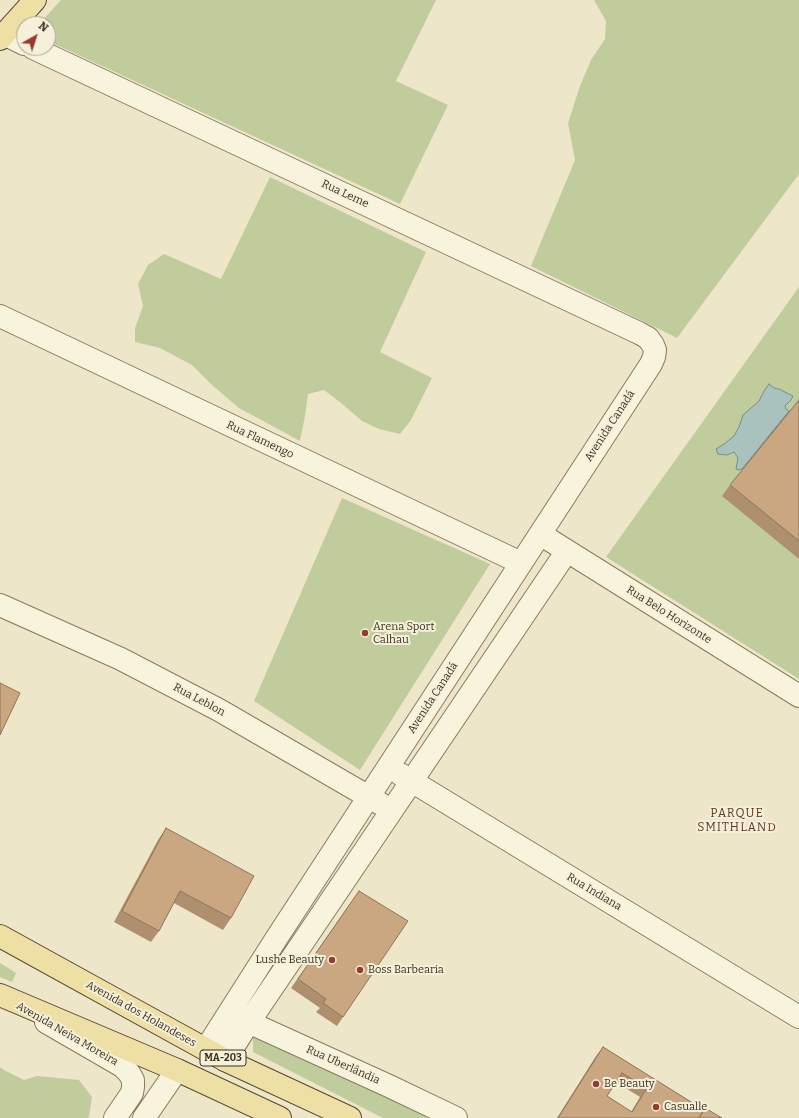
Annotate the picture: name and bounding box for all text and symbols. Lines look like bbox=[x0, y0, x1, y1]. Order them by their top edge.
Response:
north arrow bbox=[16, 16, 56, 56]
text: N bbox=[36, 19, 51, 35]
street label: Rua Leme bbox=[319, 177, 371, 211]
street label: Avenida Canadá bbox=[582, 388, 638, 464]
street label: Rua Flamengo bbox=[224, 419, 296, 461]
street label: Rua Belo Horizonte bbox=[624, 583, 714, 647]
place label: Arena Sport Calhau bbox=[373, 620, 434, 646]
marker: Arena Sport Calhau bbox=[360, 628, 370, 638]
street label: Avenida Canadá bbox=[405, 660, 461, 736]
street label: Rua Leblon bbox=[171, 681, 227, 719]
district label: PARQUE SMITHLAND bbox=[697, 807, 777, 835]
street label: Rua Indiana bbox=[564, 870, 624, 914]
place label: Lushe Beauty bbox=[255, 953, 324, 967]
marker: Lushe Beauty bbox=[327, 955, 337, 965]
place label: Boss Barbearia bbox=[368, 963, 444, 977]
marker: Boss Barbearia bbox=[355, 965, 365, 975]
street label: Avenida dos Holandeses bbox=[84, 978, 198, 1050]
street label: Avenida Neiva Moreira bbox=[14, 999, 120, 1069]
street label: Rua Uberlândia bbox=[304, 1043, 382, 1087]
road number: MA-203 bbox=[200, 1050, 246, 1066]
place label: Be Beauty bbox=[604, 1077, 655, 1091]
marker: Be Beauty bbox=[591, 1079, 601, 1089]
place label: Casualle bbox=[664, 1100, 707, 1114]
marker: Casualle bbox=[651, 1102, 661, 1112]

